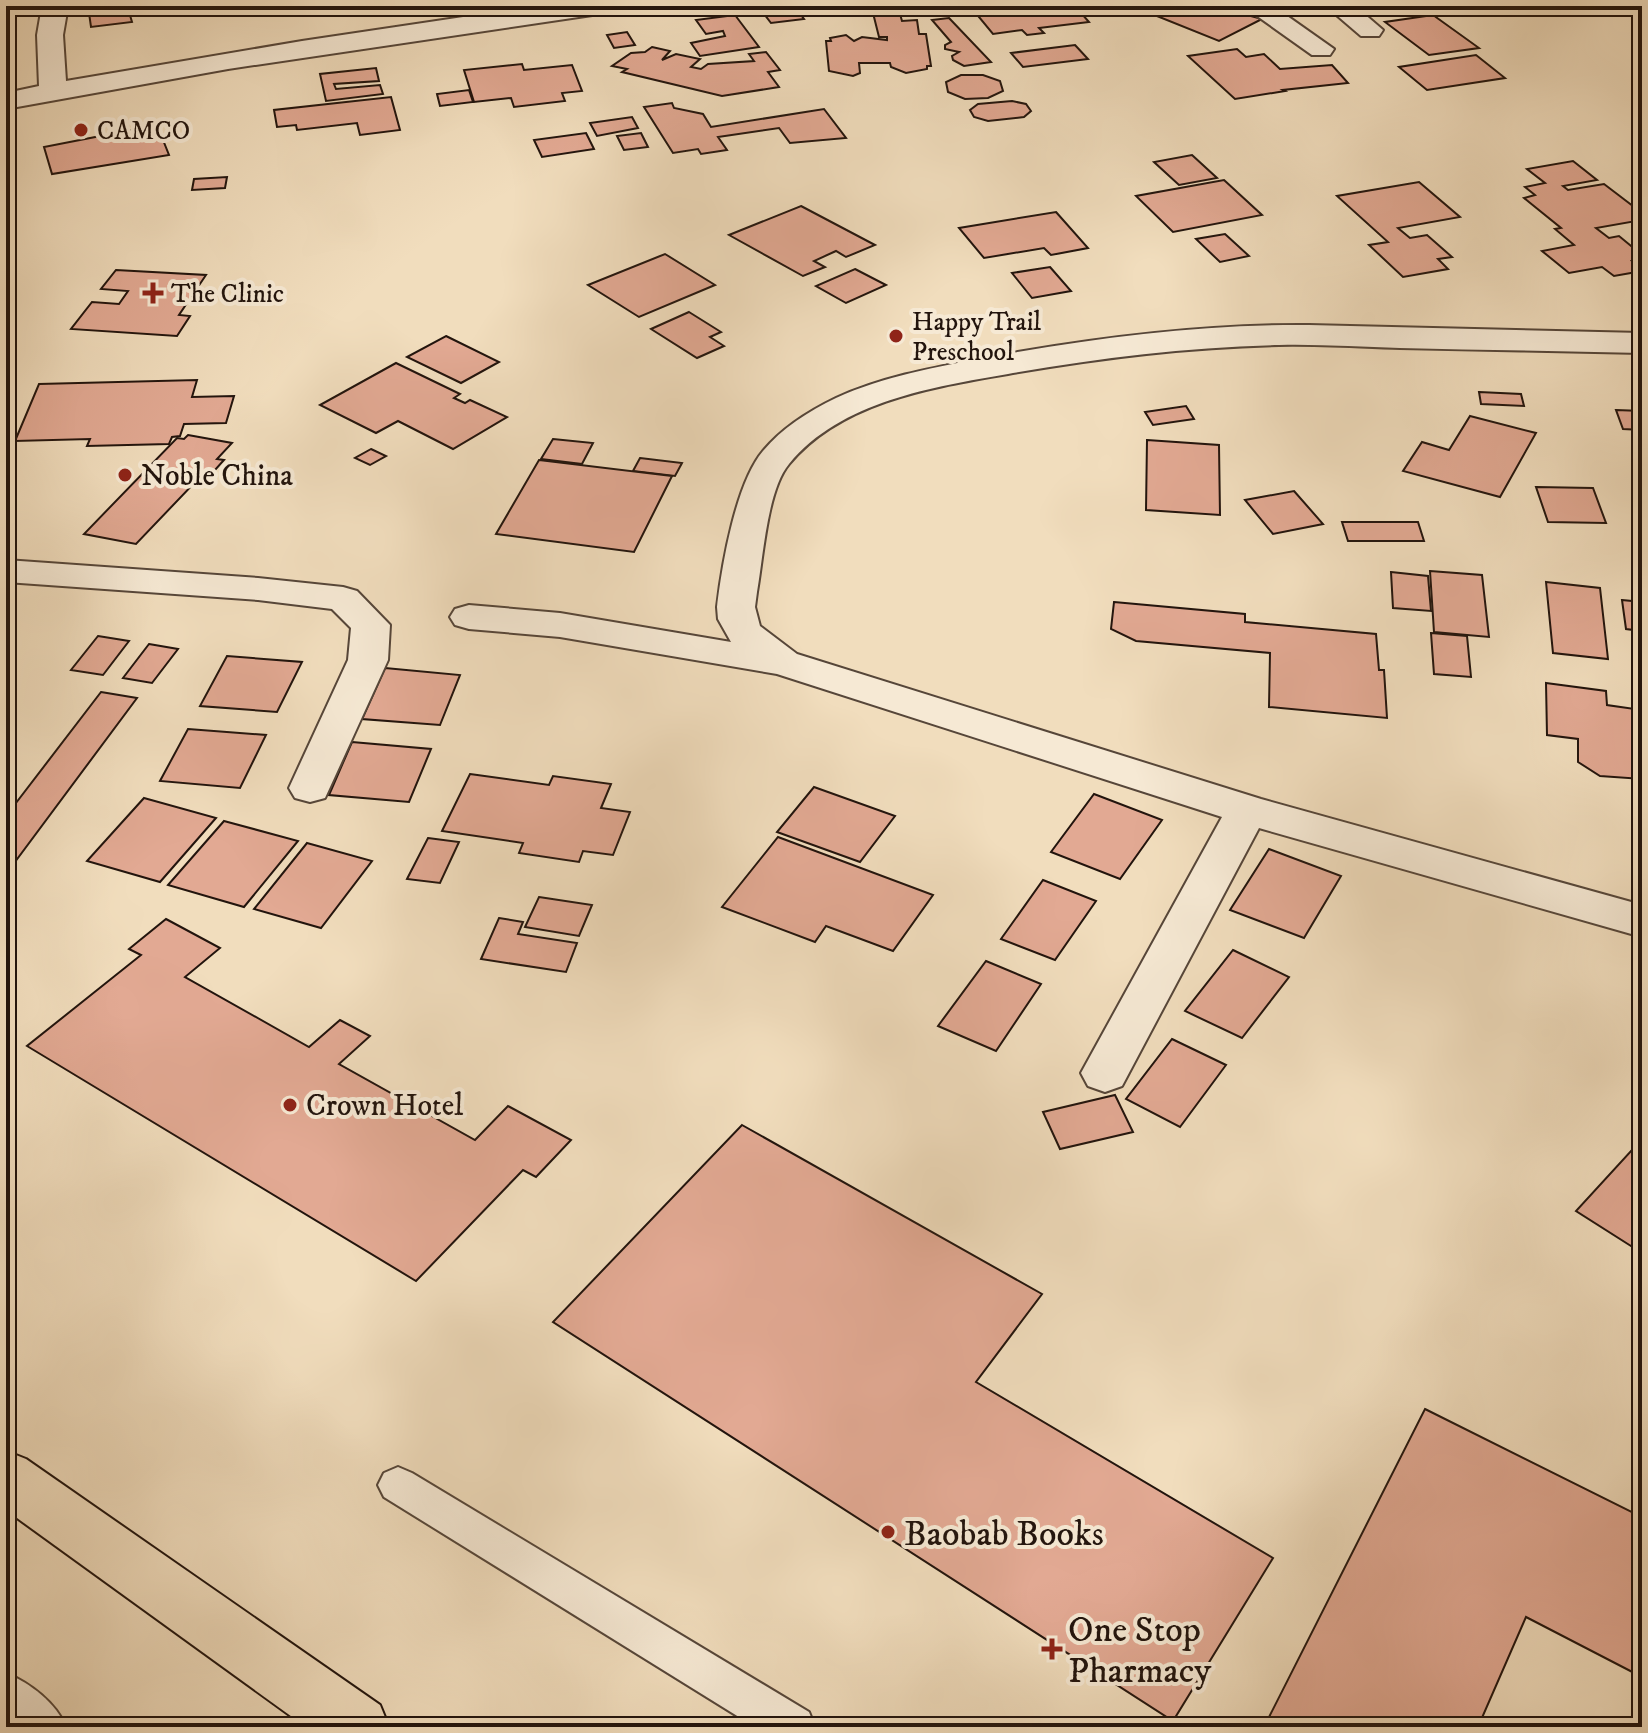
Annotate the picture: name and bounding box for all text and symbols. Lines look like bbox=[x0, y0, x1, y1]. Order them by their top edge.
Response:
place label: CAMCO bbox=[97, 115, 190, 148]
marker: CAMCO bbox=[72, 121, 90, 139]
place label: The Clinic bbox=[171, 278, 284, 311]
marker: The Clinic bbox=[142, 282, 164, 304]
place label: Happy Trail Preschool bbox=[912, 306, 1041, 369]
marker: Happy Trail Preschool bbox=[887, 327, 905, 345]
place label: Noble China bbox=[141, 458, 293, 495]
marker: Noble China bbox=[116, 466, 134, 484]
place label: Crown Hotel bbox=[306, 1088, 463, 1125]
marker: Crown Hotel bbox=[281, 1096, 299, 1114]
place label: Baobab Books bbox=[904, 1512, 1104, 1557]
marker: Baobab Books bbox=[879, 1523, 897, 1541]
place label: One Stop Pharmacy bbox=[1068, 1608, 1212, 1694]
marker: One Stop Pharmacy bbox=[1043, 1640, 1061, 1658]

